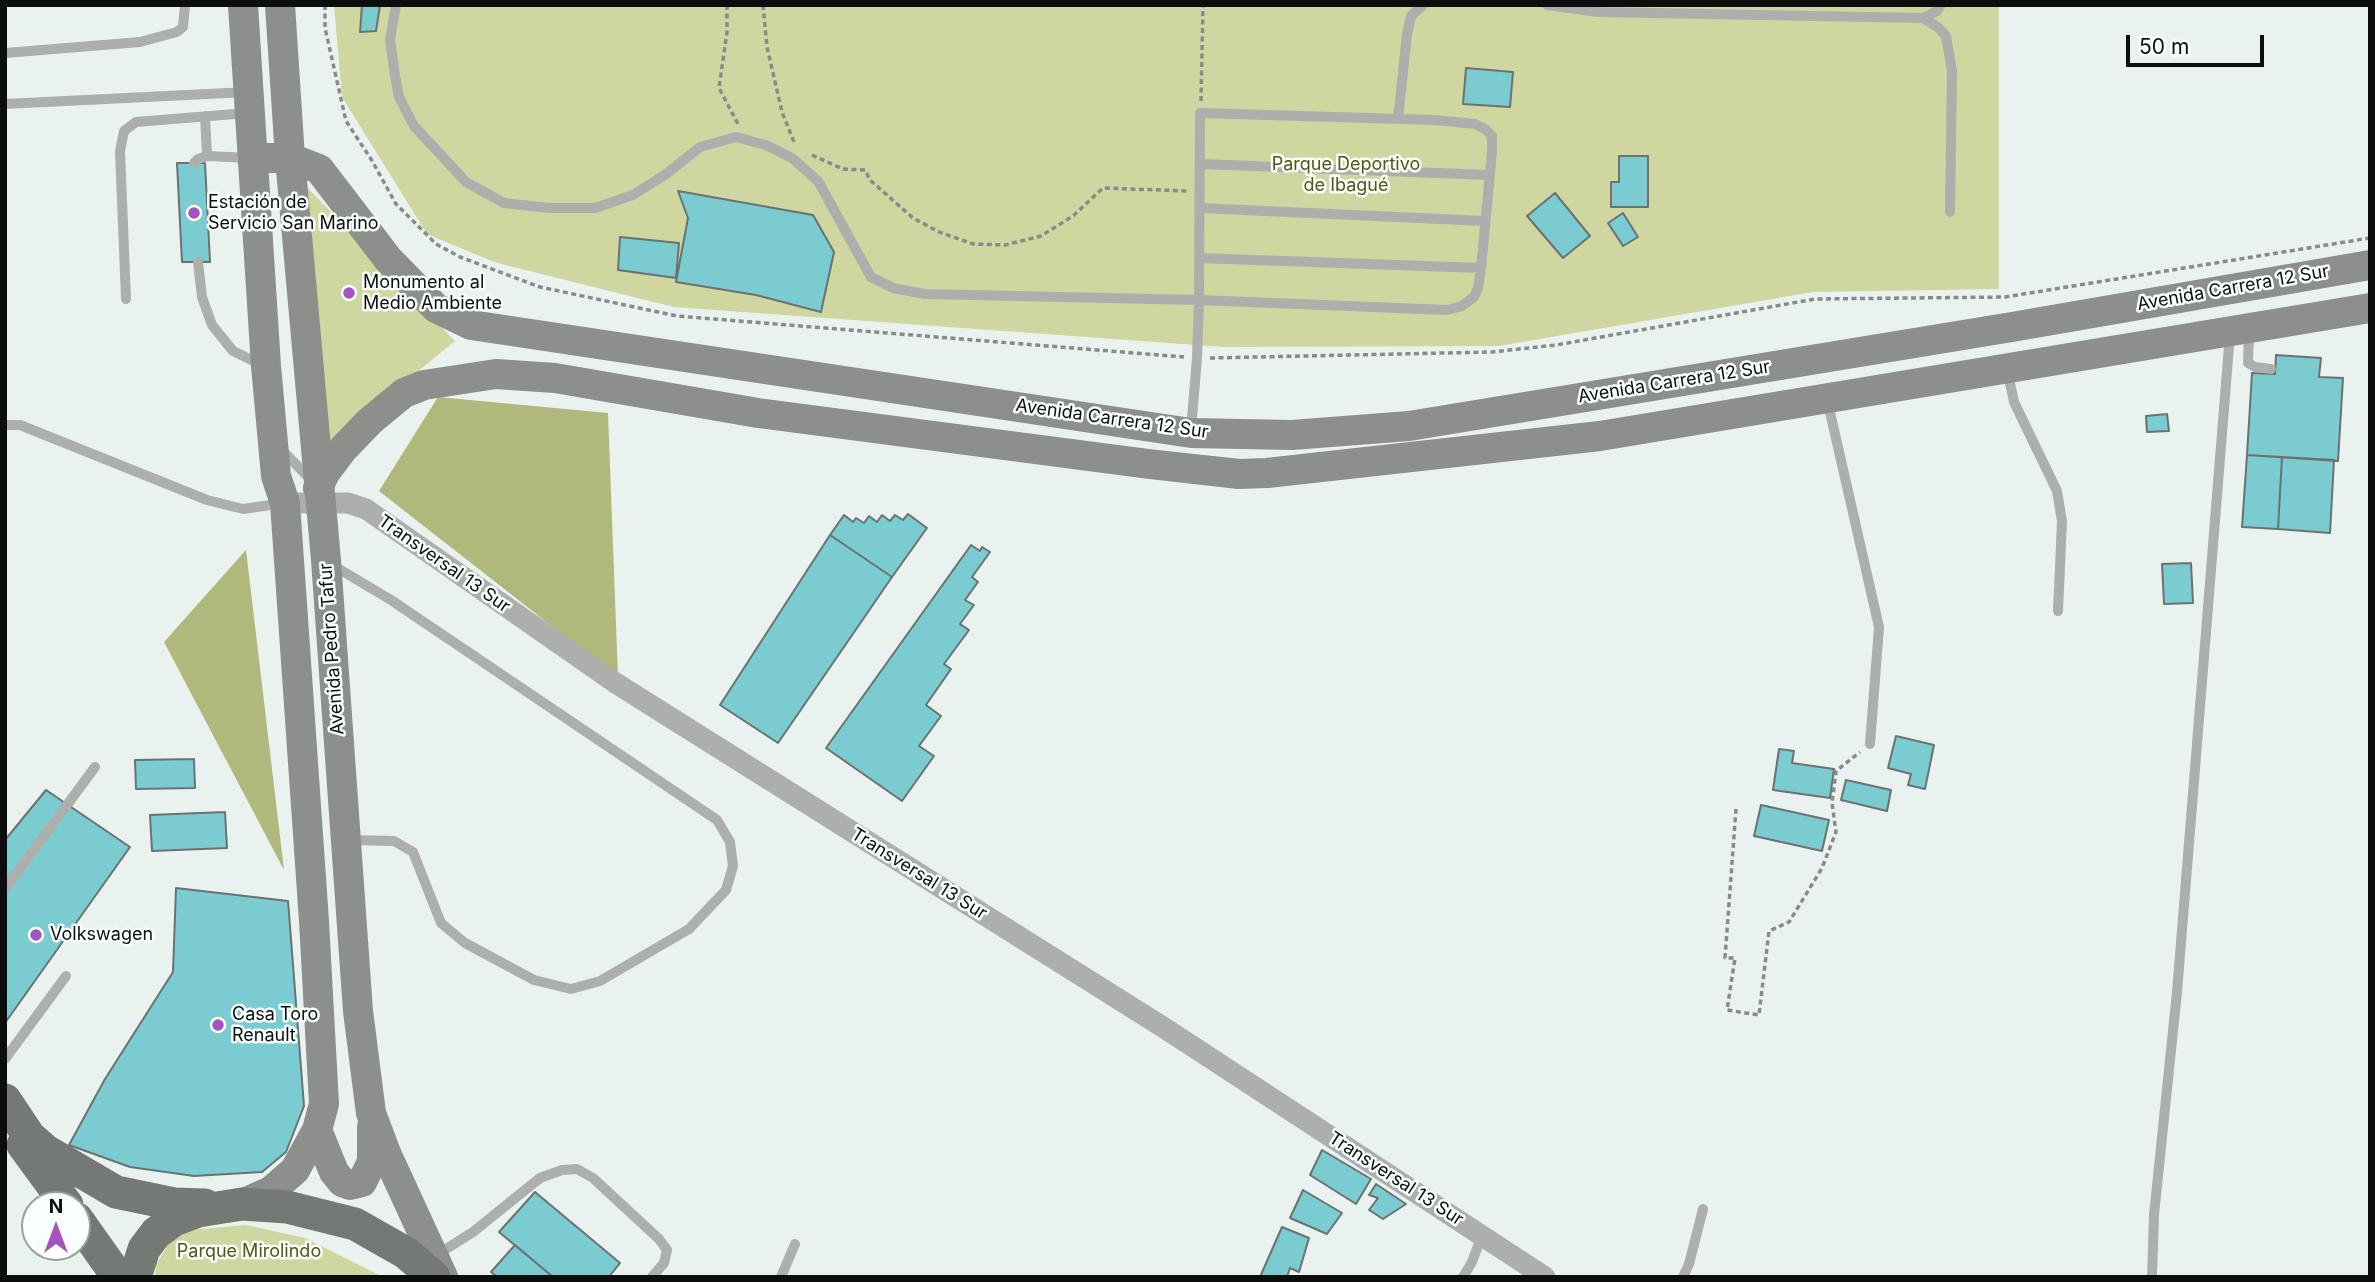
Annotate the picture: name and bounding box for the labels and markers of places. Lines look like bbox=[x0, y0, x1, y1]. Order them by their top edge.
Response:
place label: Estación de Servicio San Marino bbox=[208, 192, 379, 234]
marker: Estación de Servicio San Marino bbox=[186, 205, 202, 221]
place label: Monumento al Medio Ambiente bbox=[363, 272, 502, 314]
marker: Monumento al Medio Ambiente bbox=[341, 285, 357, 301]
place label: Volkswagen bbox=[50, 924, 153, 946]
marker: Volkswagen bbox=[28, 927, 44, 943]
place label: Casa Toro Renault bbox=[232, 1004, 318, 1046]
marker: Casa Toro Renault bbox=[210, 1017, 226, 1033]

